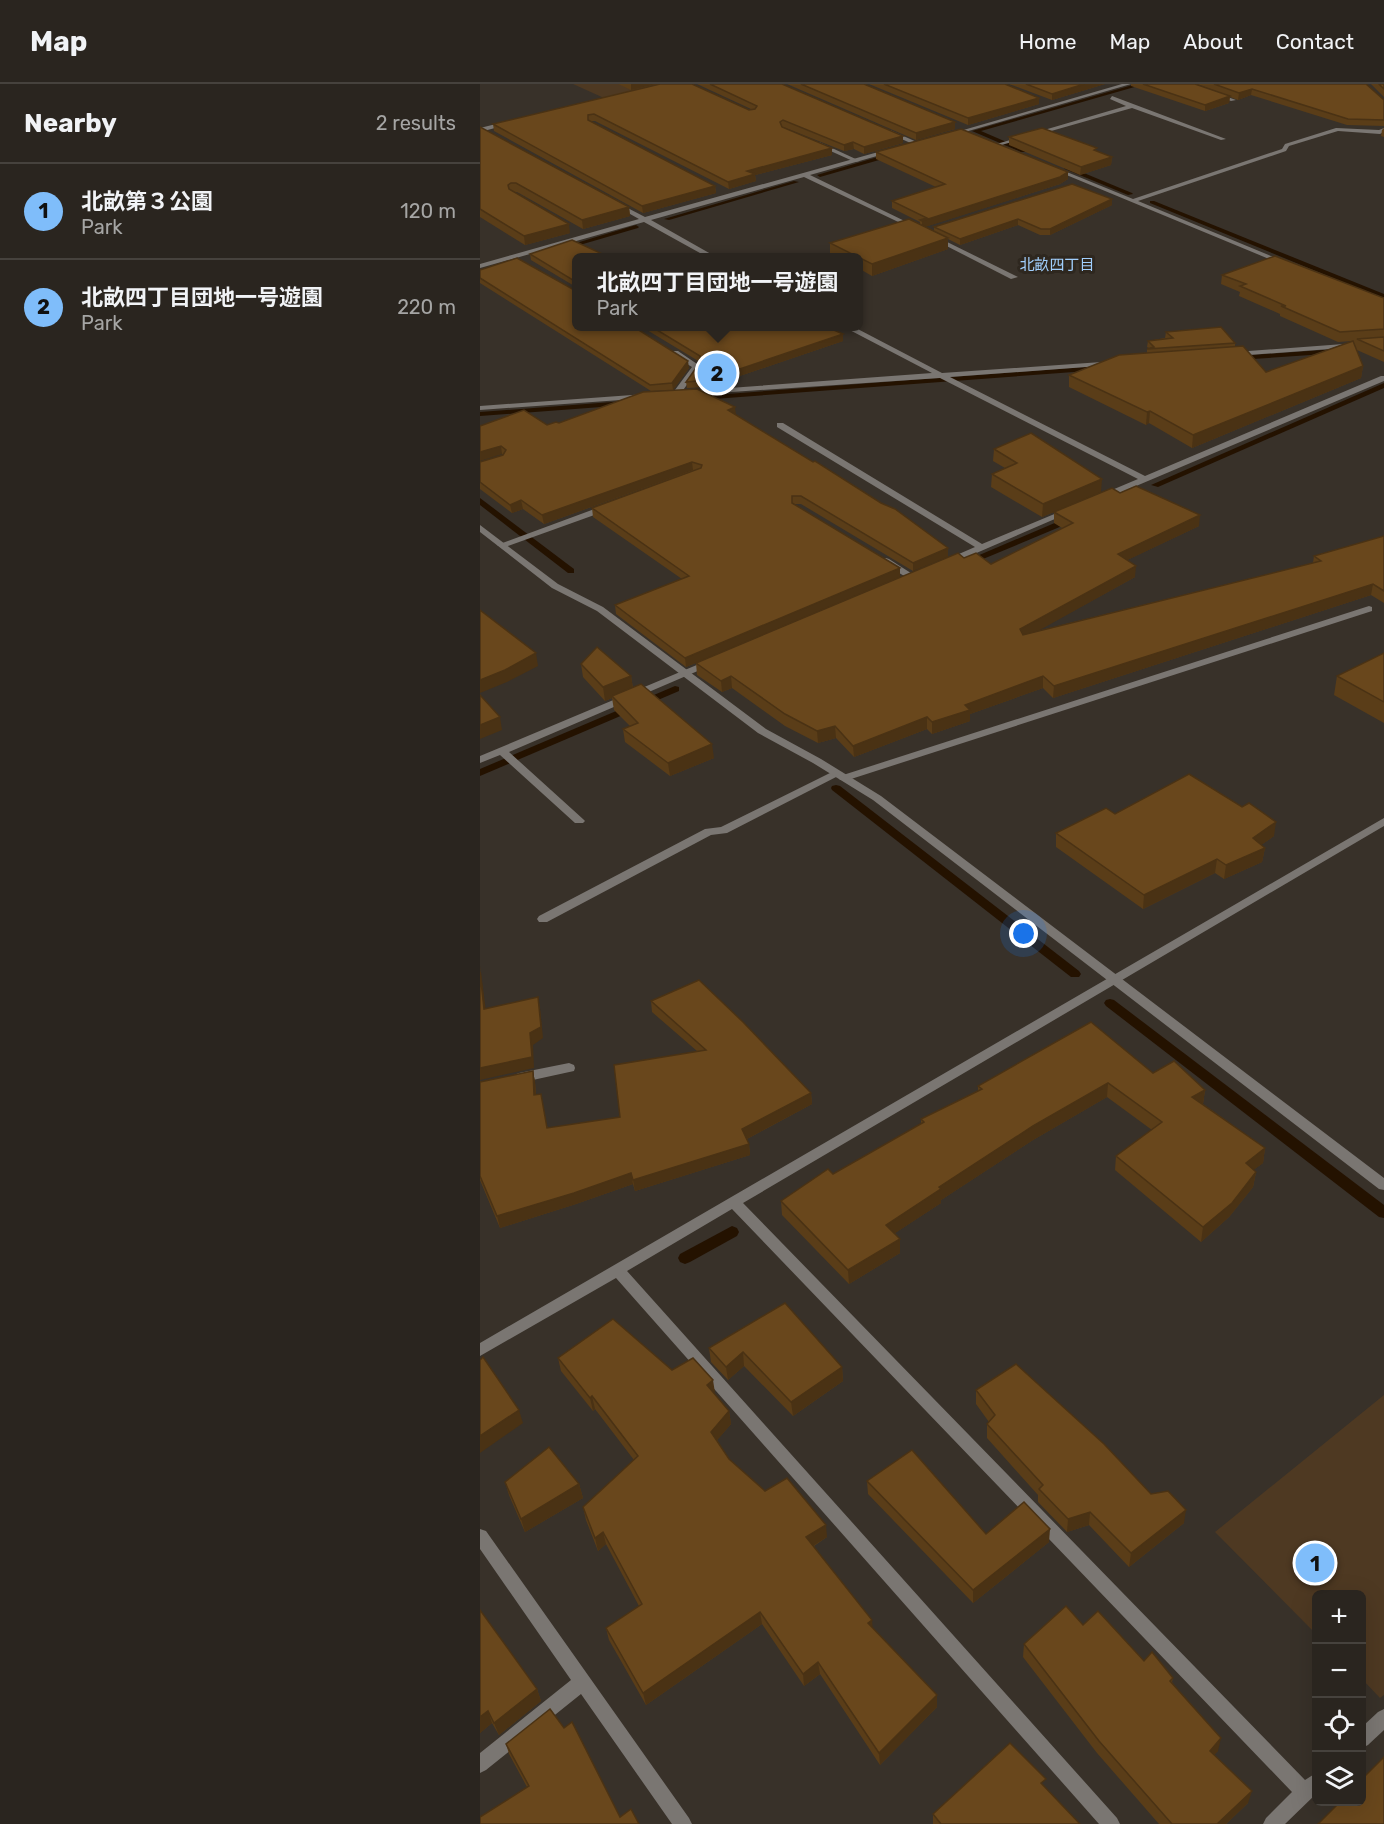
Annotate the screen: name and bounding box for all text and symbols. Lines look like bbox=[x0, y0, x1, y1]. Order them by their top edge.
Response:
text: Map bbox=[30, 25, 87, 58]
text: Home bbox=[1019, 29, 1076, 54]
text: Map bbox=[1109, 29, 1150, 54]
text: About bbox=[1183, 29, 1243, 54]
text: Contact bbox=[1276, 29, 1354, 54]
text: Nearby bbox=[24, 108, 117, 139]
text: 2 results bbox=[376, 111, 456, 135]
text: 北畝第３公園 bbox=[81, 188, 213, 215]
text: 1 bbox=[39, 199, 48, 223]
text: 120 m bbox=[400, 199, 456, 223]
text: Park bbox=[81, 215, 123, 239]
popup bbox=[572, 253, 863, 331]
district label: 北畝四丁目 bbox=[1019, 256, 1095, 274]
text: 北畝四丁目団地一号遊園 bbox=[596, 269, 839, 296]
text: 北畝四丁目団地一号遊園 bbox=[81, 284, 323, 311]
text: 2 bbox=[37, 295, 50, 319]
text: 220 m bbox=[397, 295, 456, 319]
text: Park bbox=[596, 296, 638, 320]
text: Park bbox=[81, 311, 123, 335]
pin: 2 bbox=[698, 350, 736, 396]
your location bbox=[1009, 919, 1038, 948]
pin: 1 bbox=[1296, 1540, 1334, 1586]
map controls bbox=[1312, 1590, 1366, 1806]
button: + bbox=[1312, 1590, 1366, 1644]
button: − bbox=[1312, 1644, 1366, 1698]
button: locate bbox=[1312, 1698, 1366, 1752]
button: layers bbox=[1312, 1752, 1366, 1806]

